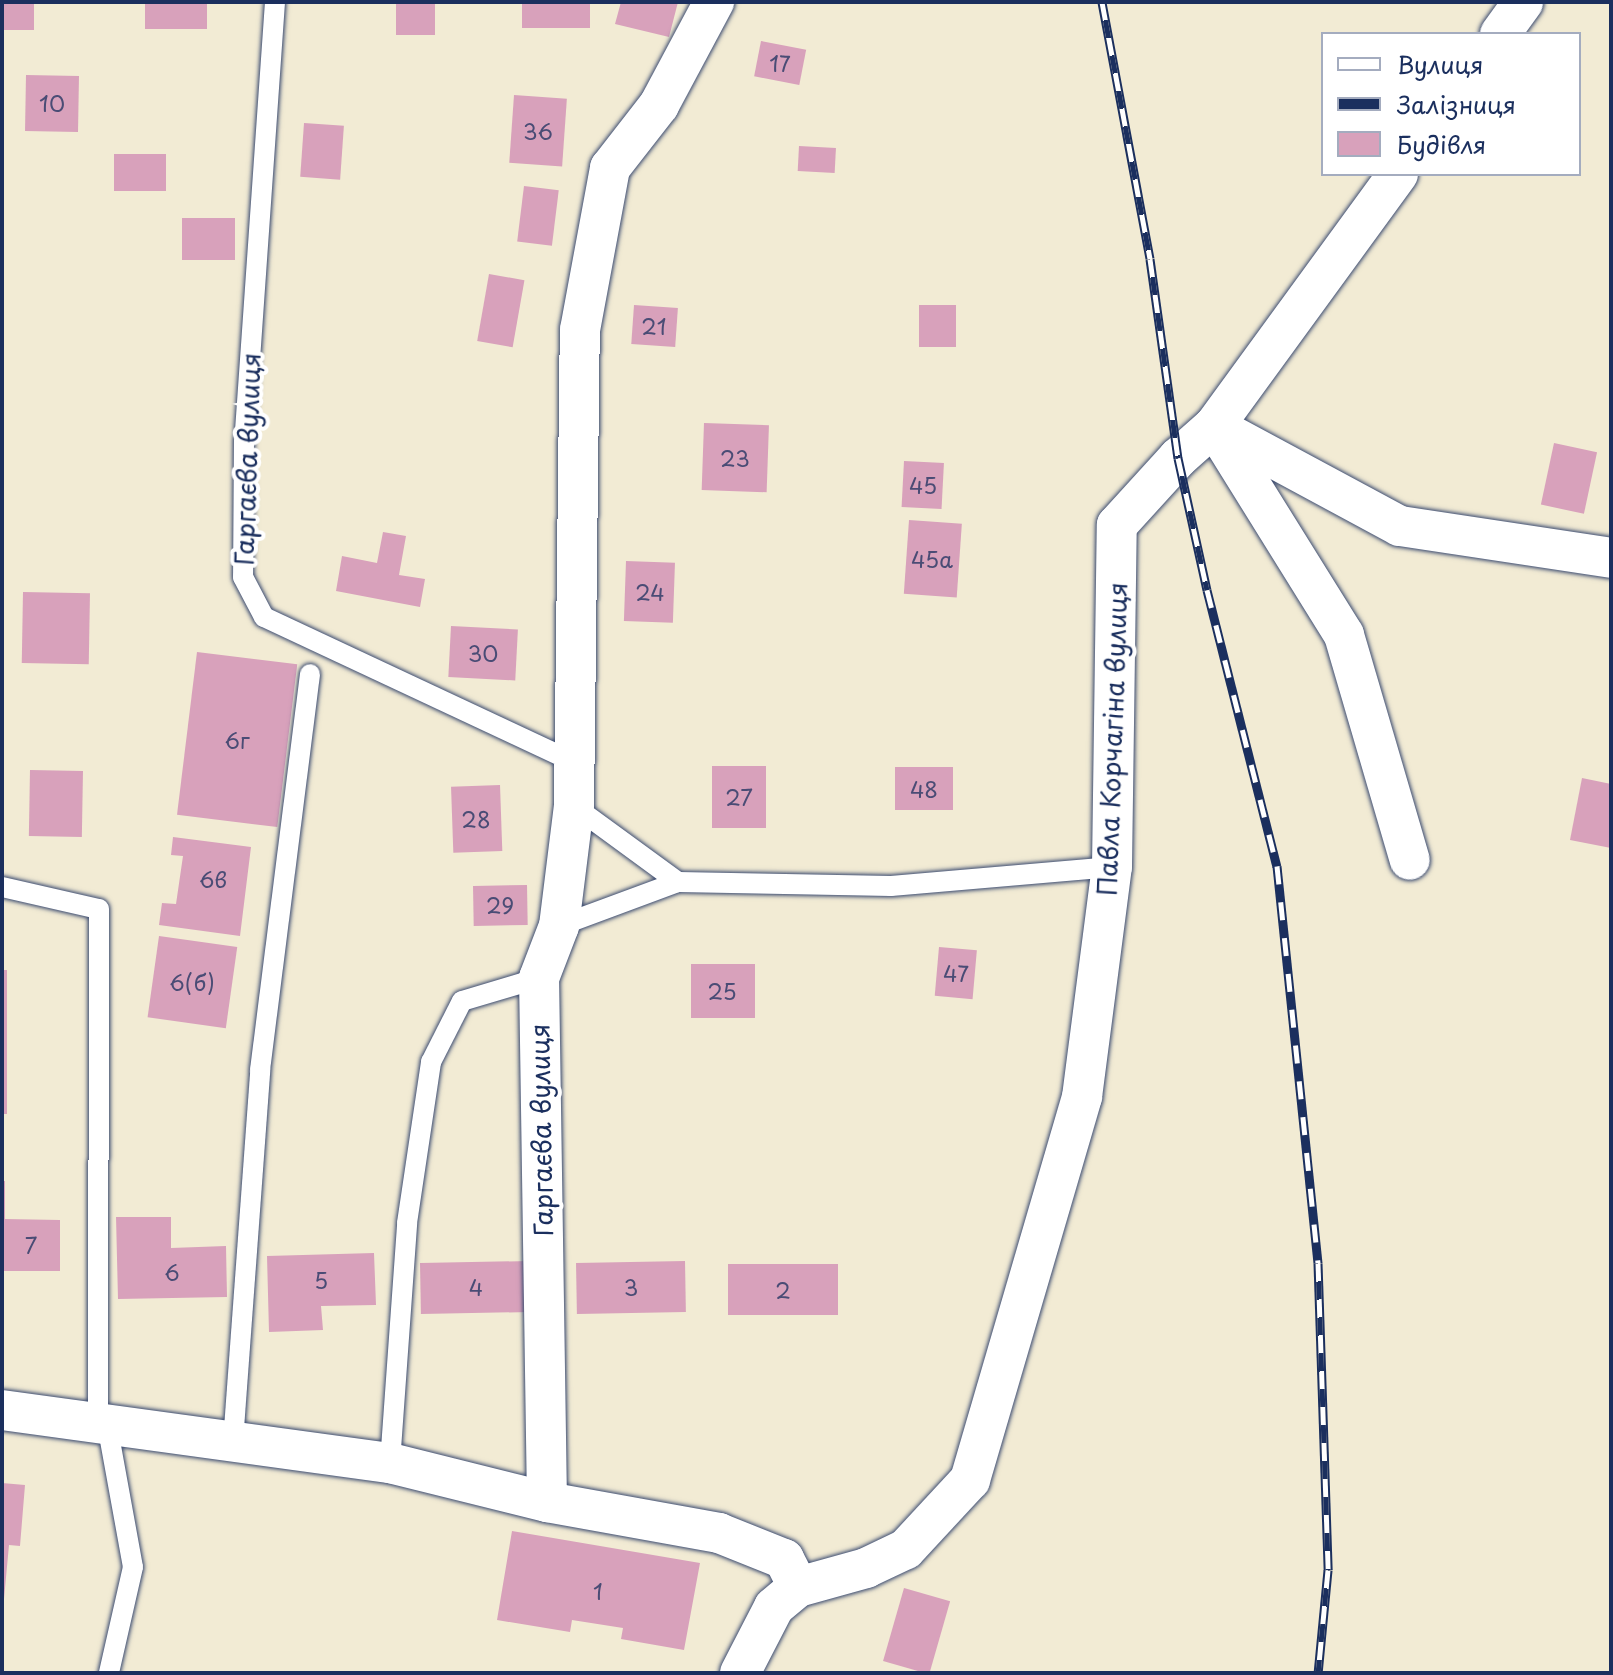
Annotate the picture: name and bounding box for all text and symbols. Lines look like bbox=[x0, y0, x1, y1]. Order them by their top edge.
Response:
legend bbox=[1321, 32, 1581, 176]
text: Вулиця bbox=[1397, 46, 1483, 82]
house number: 17 bbox=[769, 50, 791, 76]
text: Залізниця bbox=[1397, 86, 1516, 122]
house number: 10 bbox=[39, 90, 65, 116]
house number: 36 bbox=[523, 118, 553, 144]
text: Будівля bbox=[1397, 126, 1486, 162]
house number: 21 bbox=[641, 313, 667, 339]
street label: Гаргаєва вулиця bbox=[228, 351, 266, 567]
house number: 23 bbox=[720, 445, 750, 471]
house number: 45 bbox=[909, 472, 937, 498]
house number: 45а bbox=[911, 546, 953, 572]
house number: 24 bbox=[635, 579, 665, 605]
street label: Павла Корчагіна вулиця bbox=[1091, 580, 1133, 898]
house number: 30 bbox=[468, 640, 498, 666]
house number: 6г bbox=[224, 727, 250, 753]
house number: 48 bbox=[910, 776, 938, 802]
house number: 27 bbox=[725, 784, 753, 810]
house number: 28 bbox=[461, 806, 491, 832]
house number: 6в bbox=[199, 866, 227, 892]
house number: 29 bbox=[486, 892, 514, 918]
house number: 47 bbox=[943, 960, 969, 986]
house number: 6(б) bbox=[169, 969, 215, 995]
house number: 25 bbox=[707, 978, 737, 1004]
street label: Гаргаєва вулиця bbox=[524, 1023, 558, 1237]
house number: 7 bbox=[25, 1232, 37, 1258]
house number: 6 bbox=[164, 1259, 180, 1285]
house number: 5 bbox=[314, 1267, 328, 1293]
house number: 4 bbox=[469, 1274, 483, 1300]
house number: 3 bbox=[624, 1274, 638, 1300]
house number: 2 bbox=[775, 1277, 791, 1303]
house number: 1 bbox=[593, 1578, 603, 1604]

